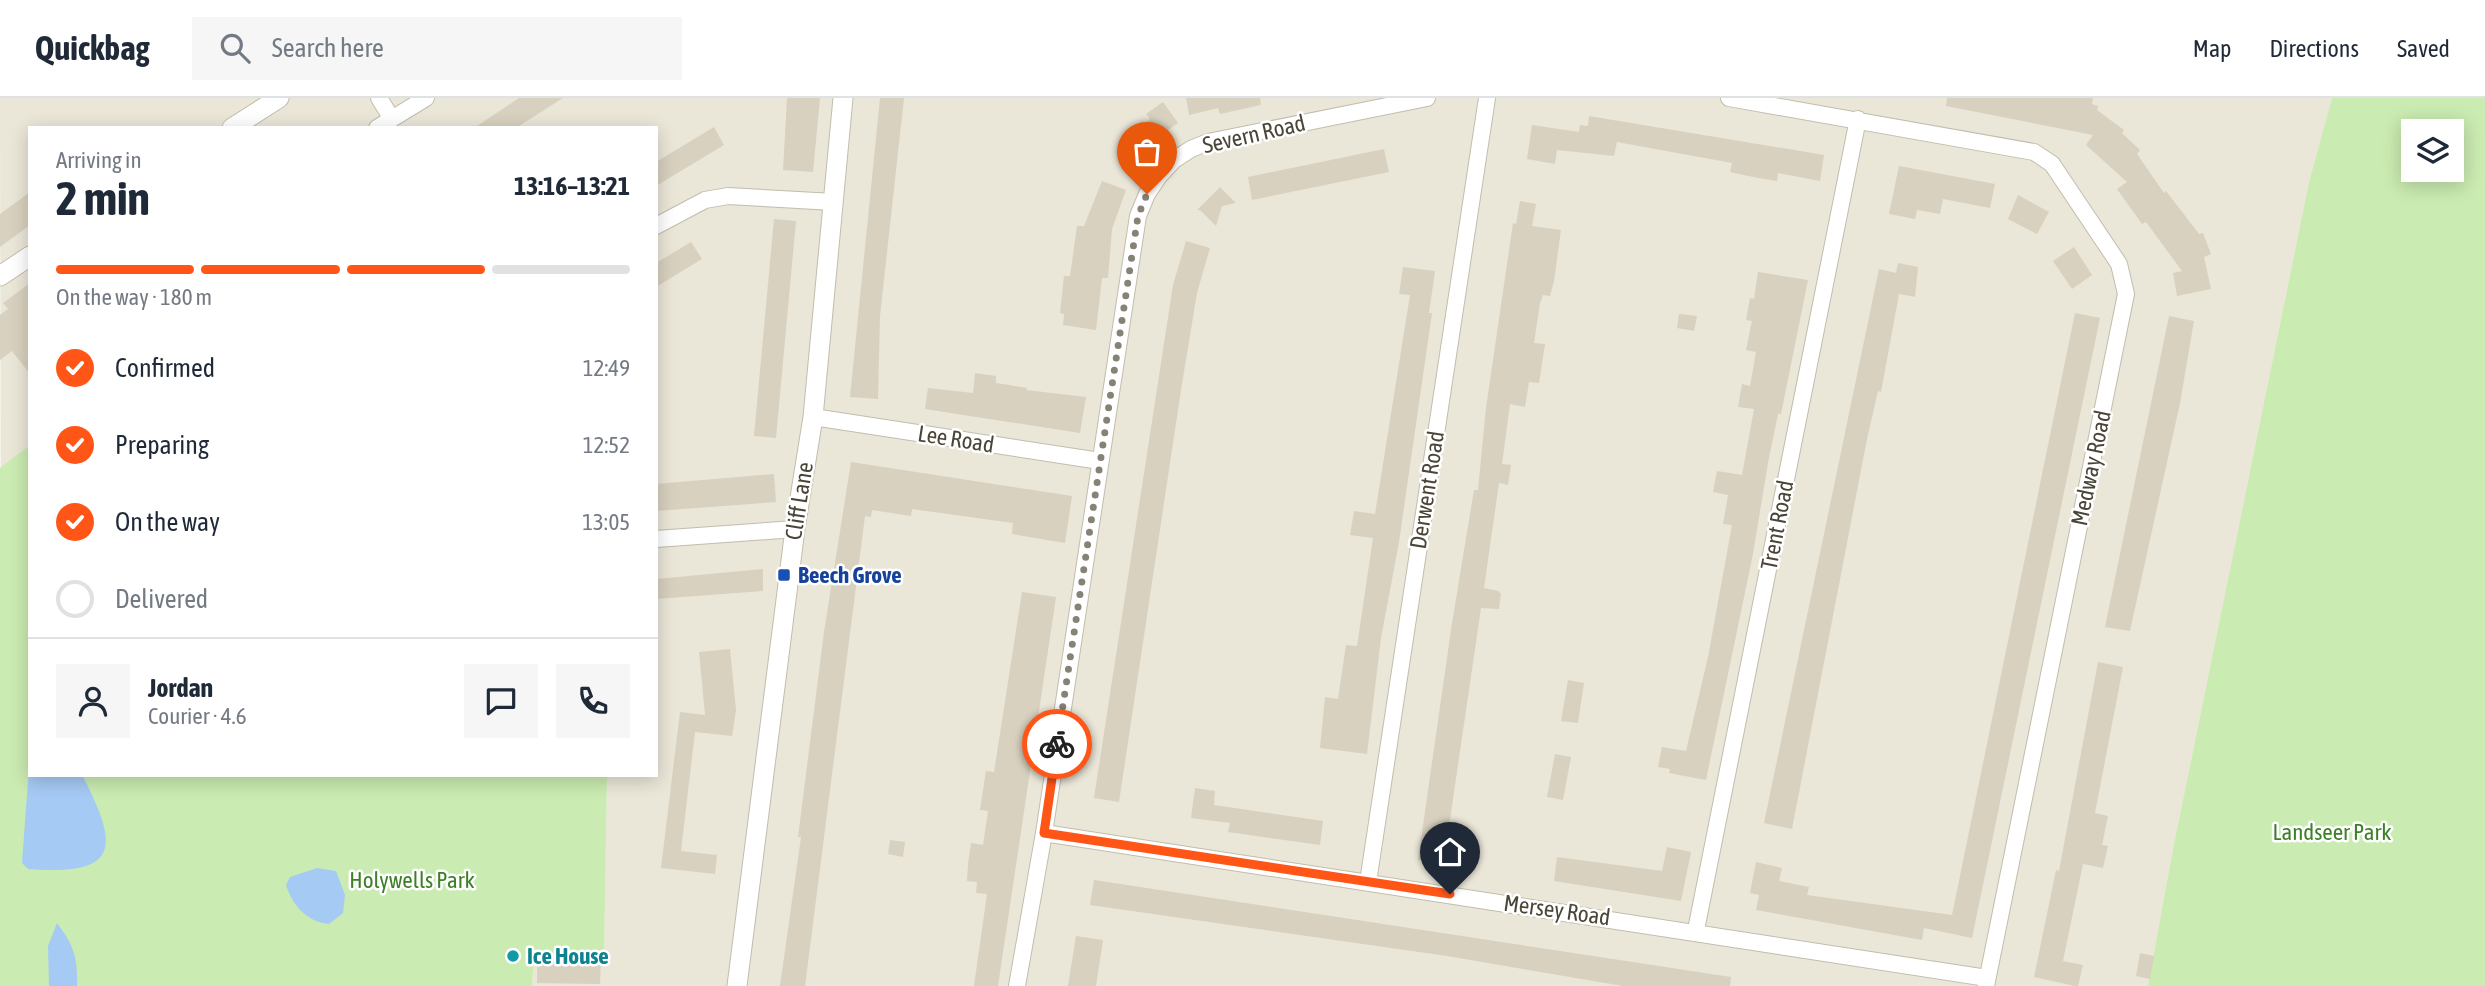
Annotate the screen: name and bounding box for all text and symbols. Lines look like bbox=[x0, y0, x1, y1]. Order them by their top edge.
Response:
search box bbox=[192, 17, 682, 80]
text: Quickbag bbox=[35, 29, 150, 67]
icon: search bbox=[216, 29, 254, 67]
text: Search here bbox=[272, 33, 384, 63]
text: Map bbox=[2193, 35, 2231, 62]
text: Directions bbox=[2269, 35, 2359, 62]
text: Saved bbox=[2397, 35, 2450, 62]
street label: Severn Road bbox=[1200, 110, 1308, 158]
map controls bbox=[2401, 119, 2464, 182]
button: layers bbox=[2401, 119, 2464, 182]
pin bbox=[1117, 122, 1177, 194]
icon: bag bbox=[1128, 133, 1166, 171]
text: Arriving in bbox=[56, 147, 142, 173]
text: 13:16–13:21 bbox=[514, 171, 630, 201]
text: 2 min bbox=[56, 172, 150, 225]
text: On the way · 180 m bbox=[56, 284, 212, 310]
icon: check bbox=[56, 349, 94, 387]
text: Confirmed bbox=[115, 353, 215, 383]
text: 12:49 bbox=[583, 355, 630, 381]
street label: Medway Road bbox=[2066, 408, 2116, 528]
street label: Lee Road bbox=[916, 420, 996, 458]
icon: check bbox=[56, 426, 94, 464]
street label: Derwent Road bbox=[1405, 429, 1449, 551]
text: Preparing bbox=[115, 430, 209, 460]
text: 12:52 bbox=[583, 432, 630, 458]
street label: Cliff Lane bbox=[780, 460, 818, 542]
street label: Trent Road bbox=[1756, 478, 1798, 572]
icon: check bbox=[56, 503, 94, 541]
text: On the way bbox=[115, 507, 220, 537]
text: 13:05 bbox=[582, 509, 630, 535]
place label: Beech Grove bbox=[798, 562, 902, 588]
marker: Beech Grove bbox=[776, 567, 792, 583]
text: Delivered bbox=[115, 584, 208, 614]
button: person bbox=[56, 664, 130, 738]
button: chat bbox=[464, 664, 538, 738]
button: phone bbox=[556, 664, 630, 738]
text: Jordan bbox=[148, 673, 213, 703]
text: Courier · 4.6 bbox=[148, 703, 247, 729]
courier bbox=[1022, 709, 1092, 779]
icon: bike bbox=[1038, 725, 1076, 763]
park label: Landseer Park bbox=[2273, 819, 2391, 845]
pin bbox=[1420, 822, 1480, 894]
icon: home bbox=[1431, 833, 1469, 871]
park label: Holywells Park bbox=[349, 867, 475, 893]
street label: Mersey Road bbox=[1502, 890, 1612, 930]
place label: Ice House bbox=[527, 943, 609, 969]
marker: Ice House bbox=[505, 948, 521, 964]

